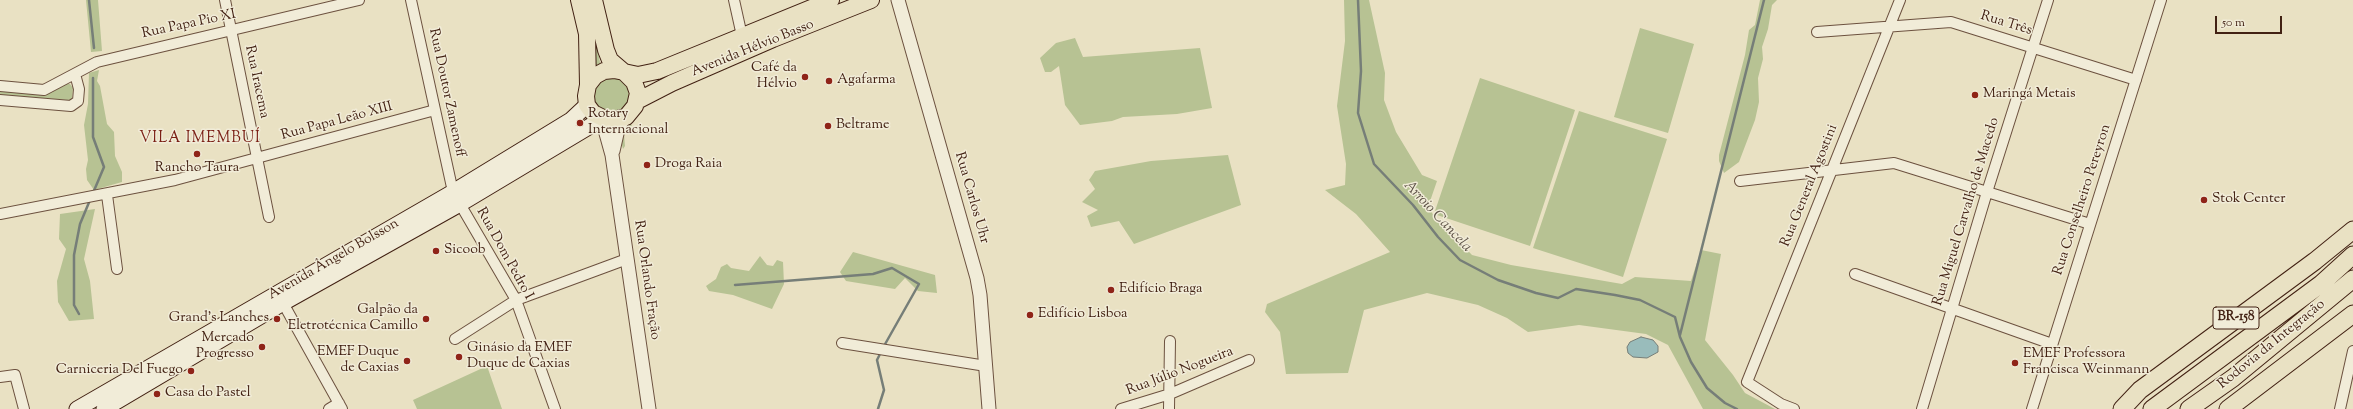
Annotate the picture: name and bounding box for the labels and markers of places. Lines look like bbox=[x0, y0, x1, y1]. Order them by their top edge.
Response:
place label: Café da Hélvio bbox=[751, 61, 797, 94]
marker: Café da Hélvio bbox=[800, 72, 810, 82]
place label: Agafarma bbox=[837, 73, 896, 89]
marker: Agafarma bbox=[824, 76, 834, 86]
place label: Maringá Metais bbox=[1983, 87, 2076, 103]
marker: Maringá Metais bbox=[1970, 90, 1980, 100]
place label: Rotary Internacional bbox=[588, 107, 668, 140]
marker: Rotary Internacional bbox=[575, 118, 585, 128]
place label: Beltrame bbox=[836, 118, 889, 134]
marker: Beltrame bbox=[823, 121, 833, 131]
marker: Rancho Taura bbox=[192, 149, 202, 159]
place label: Droga Raia bbox=[655, 157, 722, 173]
marker: Droga Raia bbox=[642, 160, 652, 170]
place label: Rancho Taura bbox=[155, 161, 239, 177]
place label: Stok Center bbox=[2212, 192, 2285, 208]
marker: Stok Center bbox=[2199, 195, 2209, 205]
place label: Sicoob bbox=[444, 243, 485, 259]
marker: Sicoob bbox=[431, 246, 441, 256]
place label: Edifício Braga bbox=[1119, 282, 1203, 298]
marker: Edifício Braga bbox=[1106, 285, 1116, 295]
place label: Galpão da Eletrotécnica Camillo bbox=[288, 303, 418, 336]
place label: Edifício Lisboa bbox=[1038, 307, 1128, 323]
marker: Edifício Lisboa bbox=[1025, 310, 1035, 320]
place label: Grand's Lanches bbox=[169, 311, 269, 327]
marker: Grand's Lanches bbox=[272, 314, 282, 324]
marker: Galpão da Eletrotécnica Camillo bbox=[421, 314, 431, 324]
place label: Mercado Progresso bbox=[196, 331, 254, 364]
place label: Ginásio da EMEF Duque de Caxias bbox=[467, 341, 572, 374]
marker: Mercado Progresso bbox=[257, 342, 267, 352]
place label: EMEF Duque de Caxias bbox=[317, 345, 399, 378]
place label: EMEF Professora Francisca Weinmann bbox=[2023, 347, 2149, 380]
marker: Ginásio da EMEF Duque de Caxias bbox=[454, 352, 464, 362]
marker: EMEF Duque de Caxias bbox=[402, 356, 412, 366]
marker: EMEF Professora Francisca Weinmann bbox=[2010, 358, 2020, 368]
place label: Carniceria Del Fuego bbox=[56, 363, 183, 379]
marker: Carniceria Del Fuego bbox=[186, 366, 196, 376]
place label: Casa do Pastel bbox=[165, 386, 251, 402]
marker: Casa do Pastel bbox=[152, 389, 162, 399]

